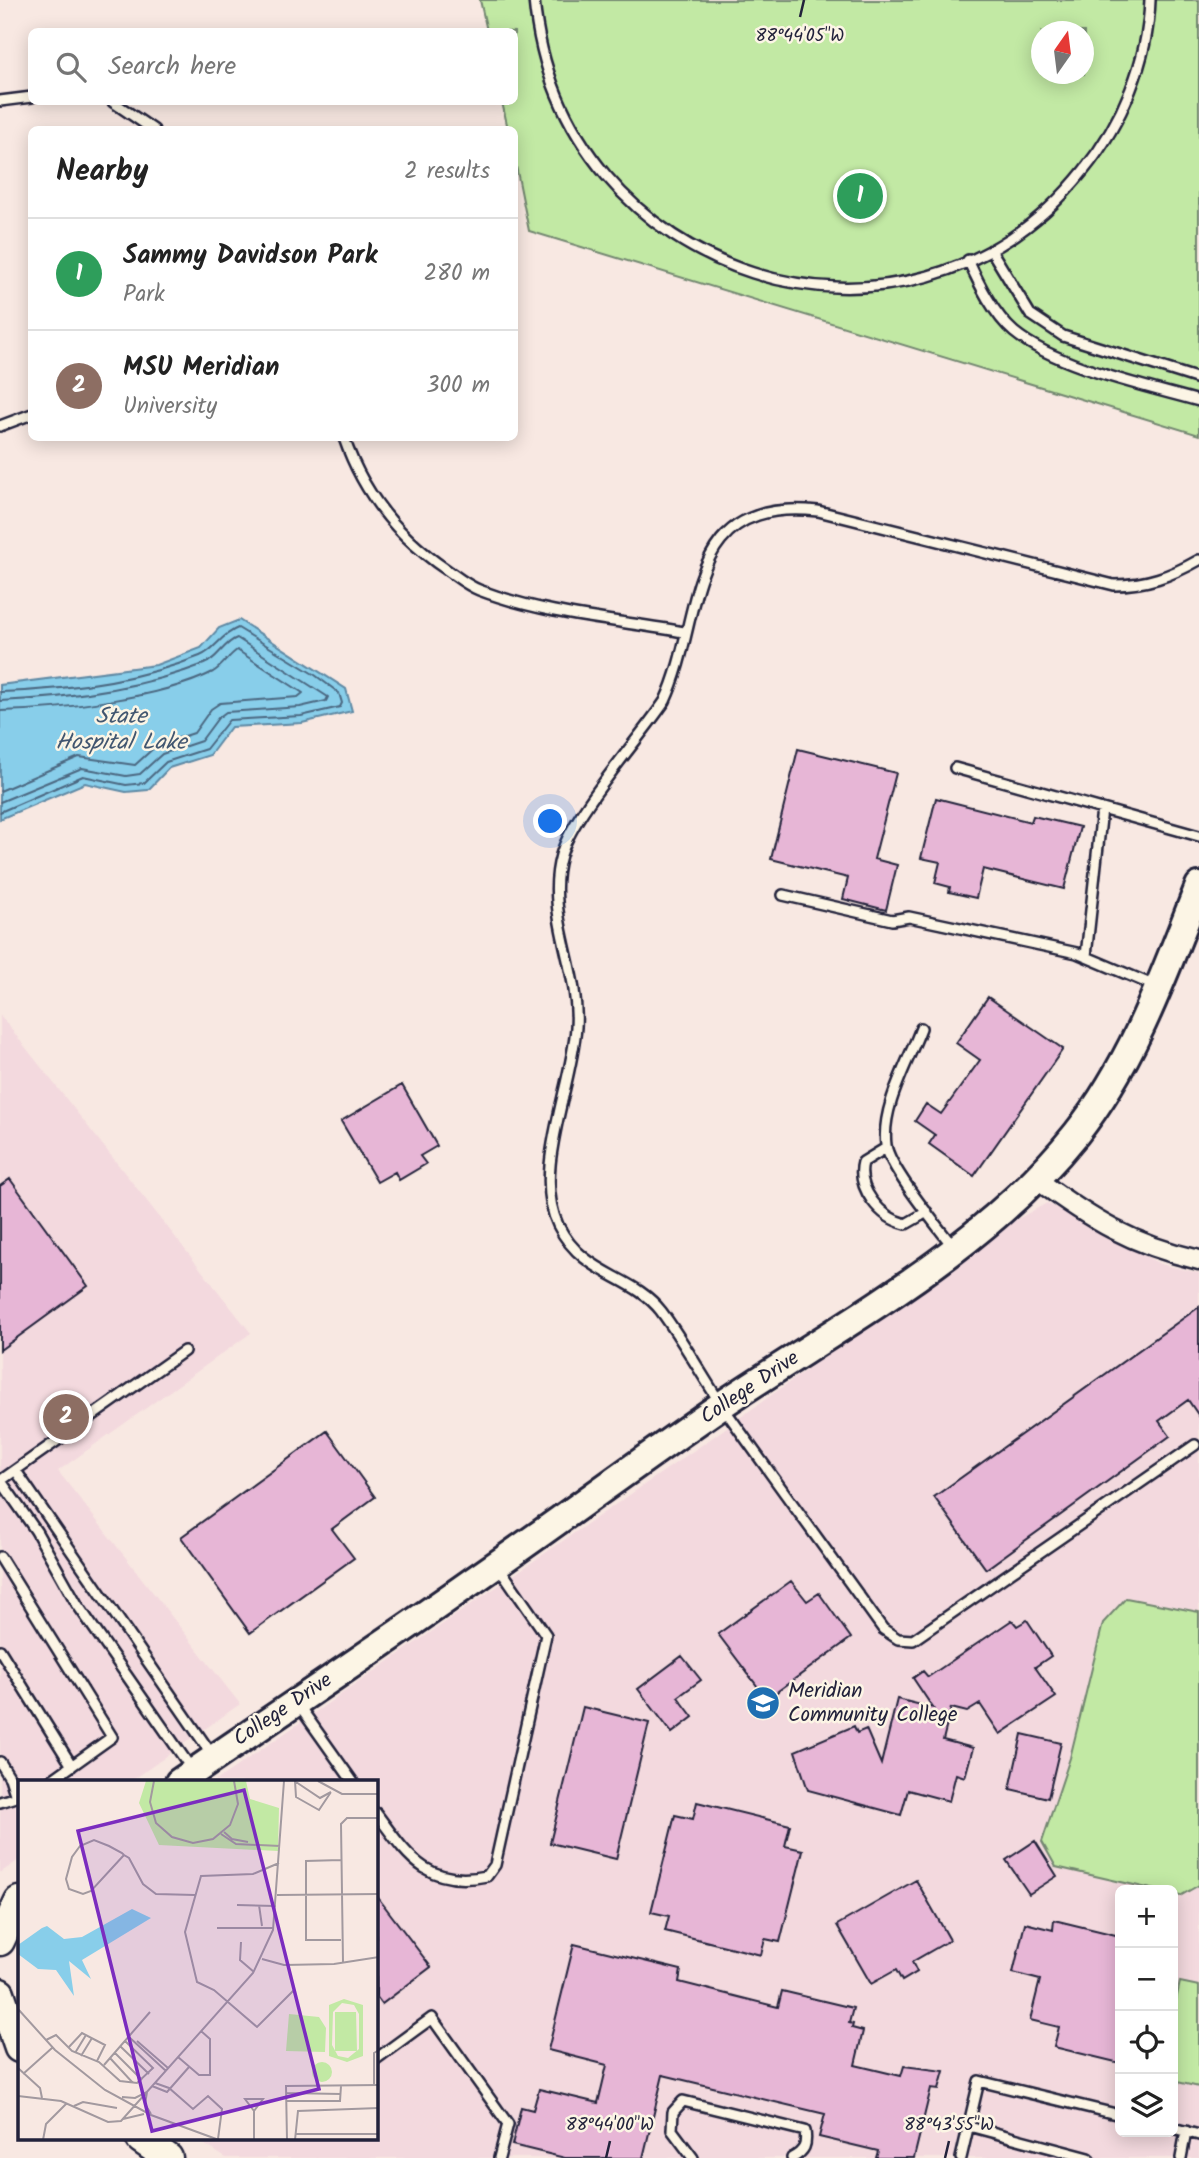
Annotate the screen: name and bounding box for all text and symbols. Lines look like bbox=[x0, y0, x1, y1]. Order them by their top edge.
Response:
north arrow bbox=[1031, 21, 1094, 84]
text: 88°44'05"W bbox=[756, 22, 844, 51]
search box bbox=[28, 28, 518, 105]
text: Search here bbox=[108, 46, 236, 88]
icon: search bbox=[52, 48, 90, 86]
text: Nearby bbox=[56, 148, 148, 196]
text: 2 results bbox=[404, 154, 490, 190]
pin: 1 bbox=[837, 170, 883, 222]
text: Sammy Davidson Park bbox=[123, 235, 377, 277]
text: 1 bbox=[76, 256, 82, 292]
text: 280 m bbox=[424, 256, 490, 292]
text: Park bbox=[123, 277, 165, 313]
text: MSU Meridian bbox=[123, 347, 279, 389]
text: 2 bbox=[72, 368, 86, 404]
text: 300 m bbox=[426, 368, 490, 404]
text: University bbox=[123, 389, 217, 425]
water label: State Hospital Lake bbox=[55, 699, 189, 761]
your location bbox=[533, 804, 567, 838]
street label: College Drive bbox=[694, 1342, 807, 1433]
pin: 2 bbox=[43, 1391, 89, 1443]
street label: College Drive bbox=[227, 1664, 340, 1755]
place label: Meridian Community College bbox=[788, 1675, 958, 1732]
school or university icon: Meridian Community College bbox=[744, 1684, 782, 1722]
inset map bbox=[18, 1780, 378, 2140]
map controls bbox=[1115, 1885, 1178, 2137]
button: + bbox=[1115, 1885, 1178, 1948]
button: − bbox=[1115, 1948, 1178, 2011]
button: locate bbox=[1115, 2011, 1178, 2074]
button: layers bbox=[1115, 2074, 1178, 2137]
text: 88°44'00"W bbox=[566, 2111, 654, 2140]
text: 88°43'55"W bbox=[904, 2111, 994, 2140]

